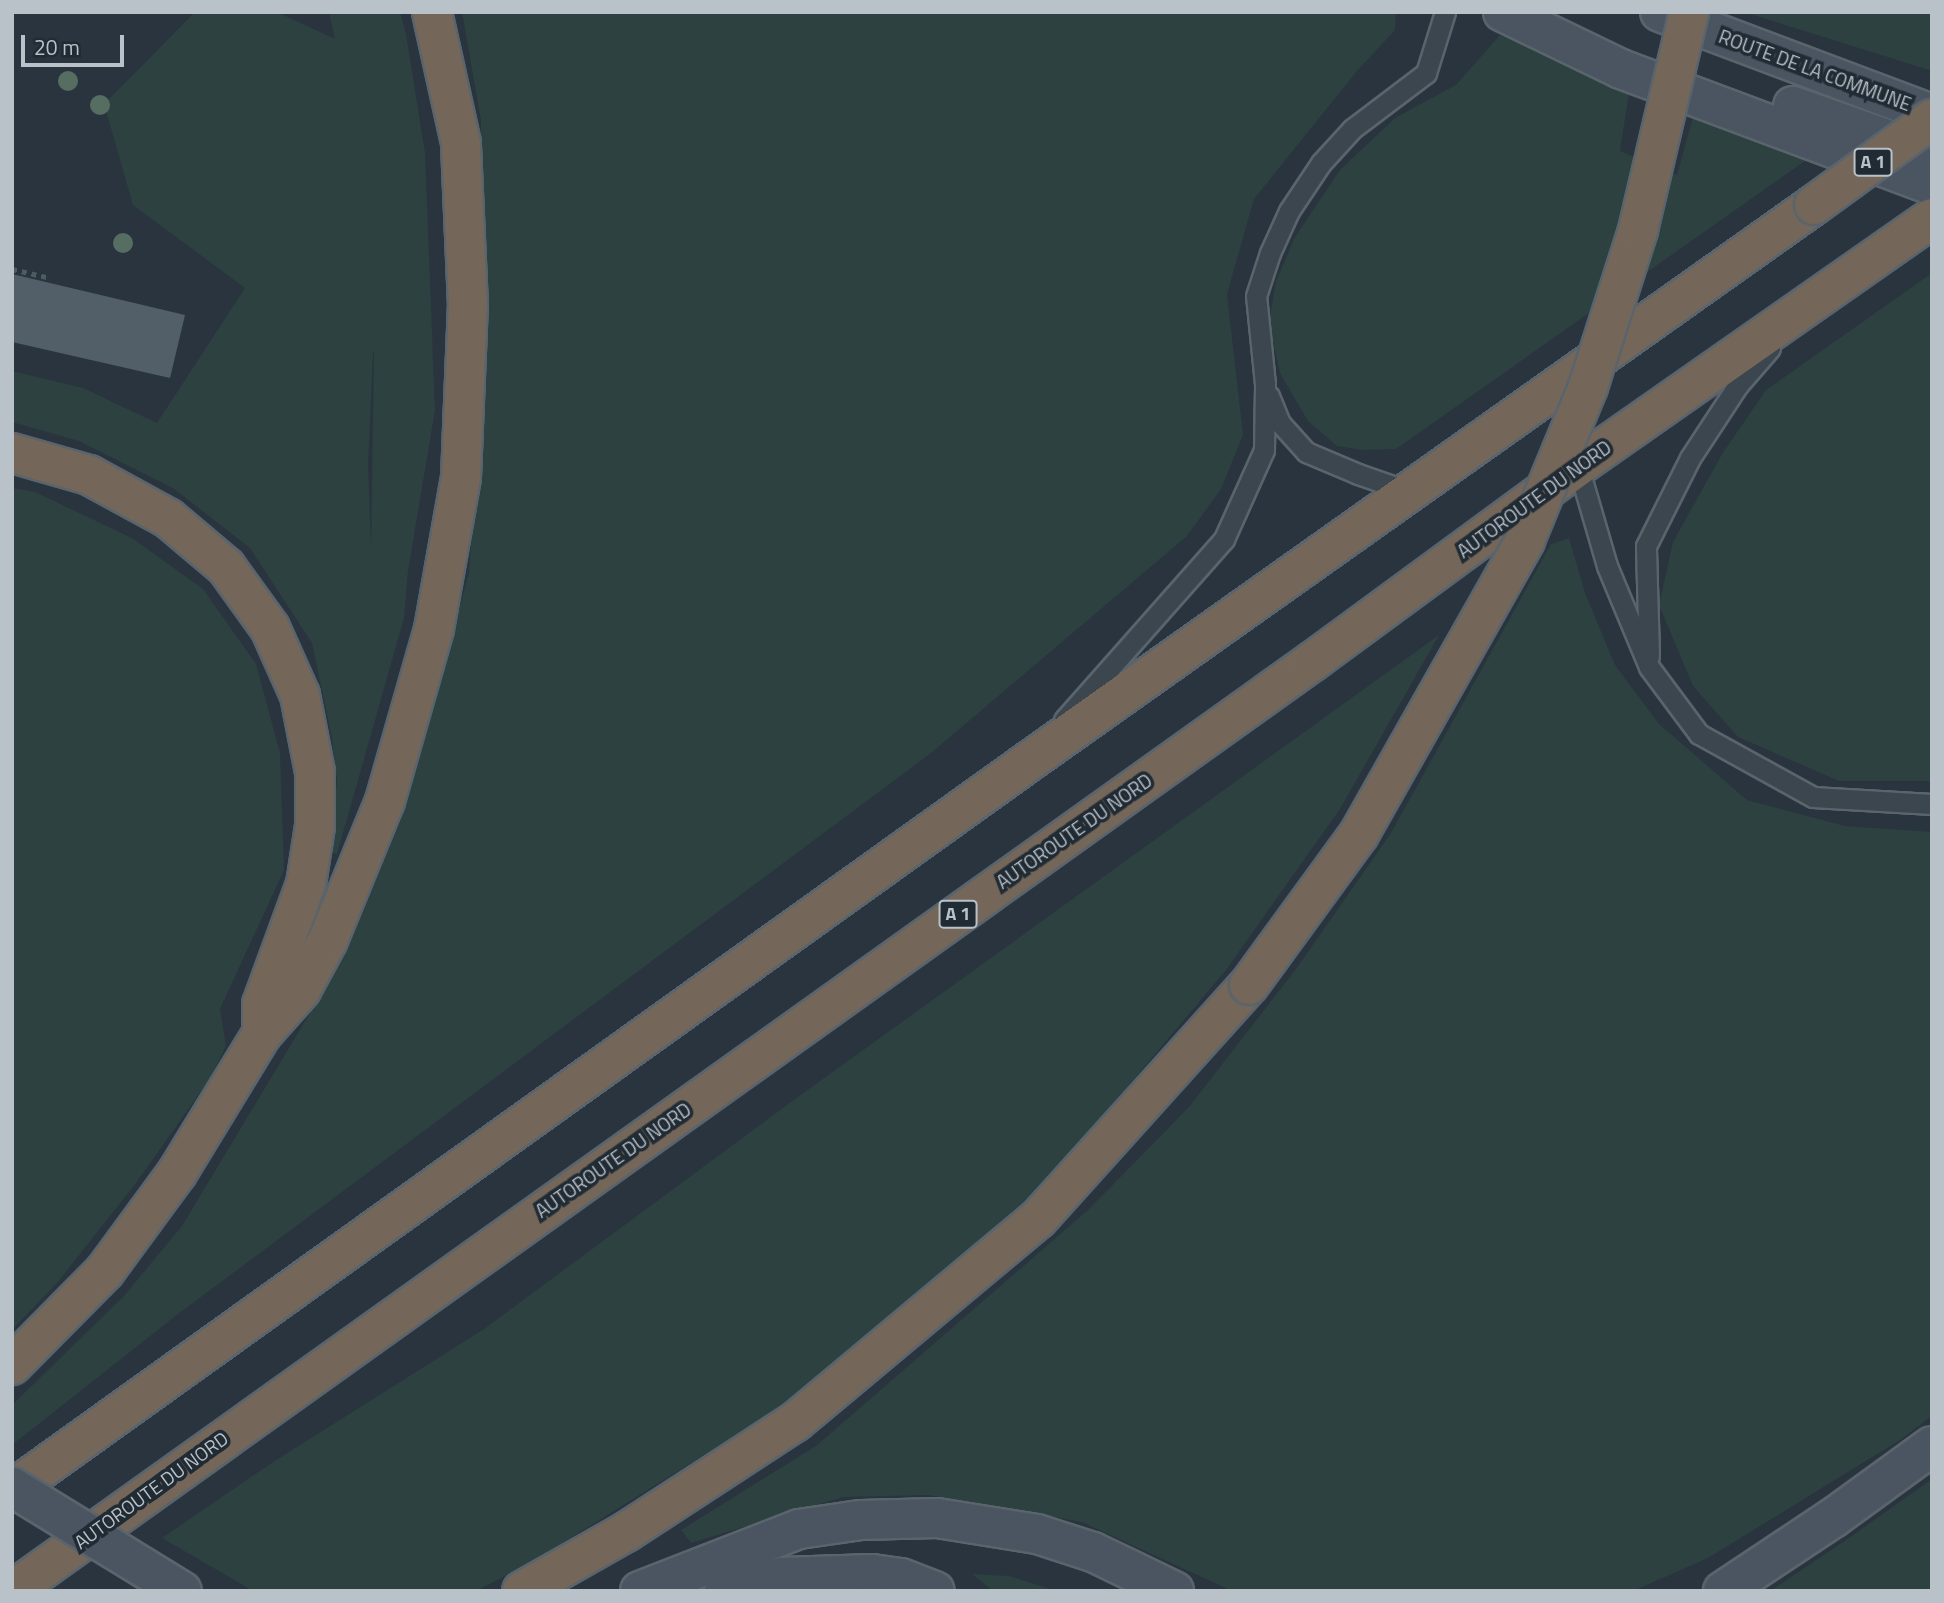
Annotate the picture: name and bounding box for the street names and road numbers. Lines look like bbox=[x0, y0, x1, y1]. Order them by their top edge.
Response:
street label: ROUTE DE LA COMMUNE bbox=[1716, 25, 1914, 115]
road number: A 1 bbox=[1852, 148, 1894, 176]
street label: AUTOROUTE DU NORD bbox=[1453, 435, 1615, 563]
street label: AUTOROUTE DU NORD bbox=[992, 769, 1156, 893]
road number: A 1 bbox=[937, 900, 979, 929]
street label: AUTOROUTE DU NORD bbox=[531, 1098, 695, 1222]
street label: AUTOROUTE DU NORD bbox=[70, 1426, 232, 1554]

